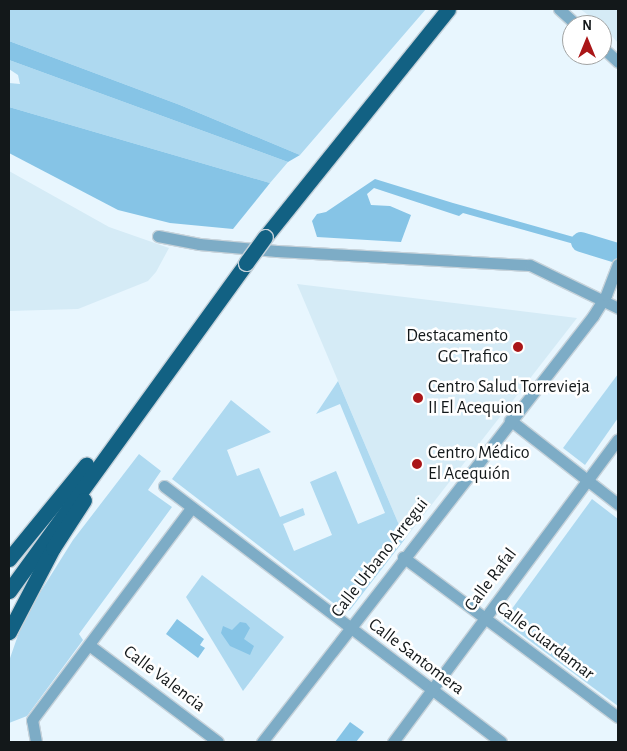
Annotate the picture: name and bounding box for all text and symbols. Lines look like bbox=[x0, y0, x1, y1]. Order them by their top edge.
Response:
north arrow bbox=[562, 15, 612, 65]
text: N bbox=[582, 19, 592, 33]
place label: Destacamento GC Trafico bbox=[406, 326, 508, 368]
marker: Destacamento GC Trafico bbox=[512, 341, 524, 353]
place label: Centro Salud Torrevieja II El Acequion bbox=[428, 377, 590, 419]
marker: Centro Salud Torrevieja II El Acequion bbox=[412, 392, 424, 404]
place label: Centro Médico El Acequión bbox=[428, 443, 530, 486]
marker: Centro Médico El Acequión bbox=[410, 457, 424, 471]
street label: Calle Urbano Arregui bbox=[327, 494, 433, 622]
street label: Calle Rafal bbox=[460, 544, 522, 616]
street label: Calle Guardamar bbox=[492, 597, 598, 685]
street label: Calle Santomera bbox=[364, 614, 468, 700]
street label: Calle Valencia bbox=[119, 641, 209, 717]

